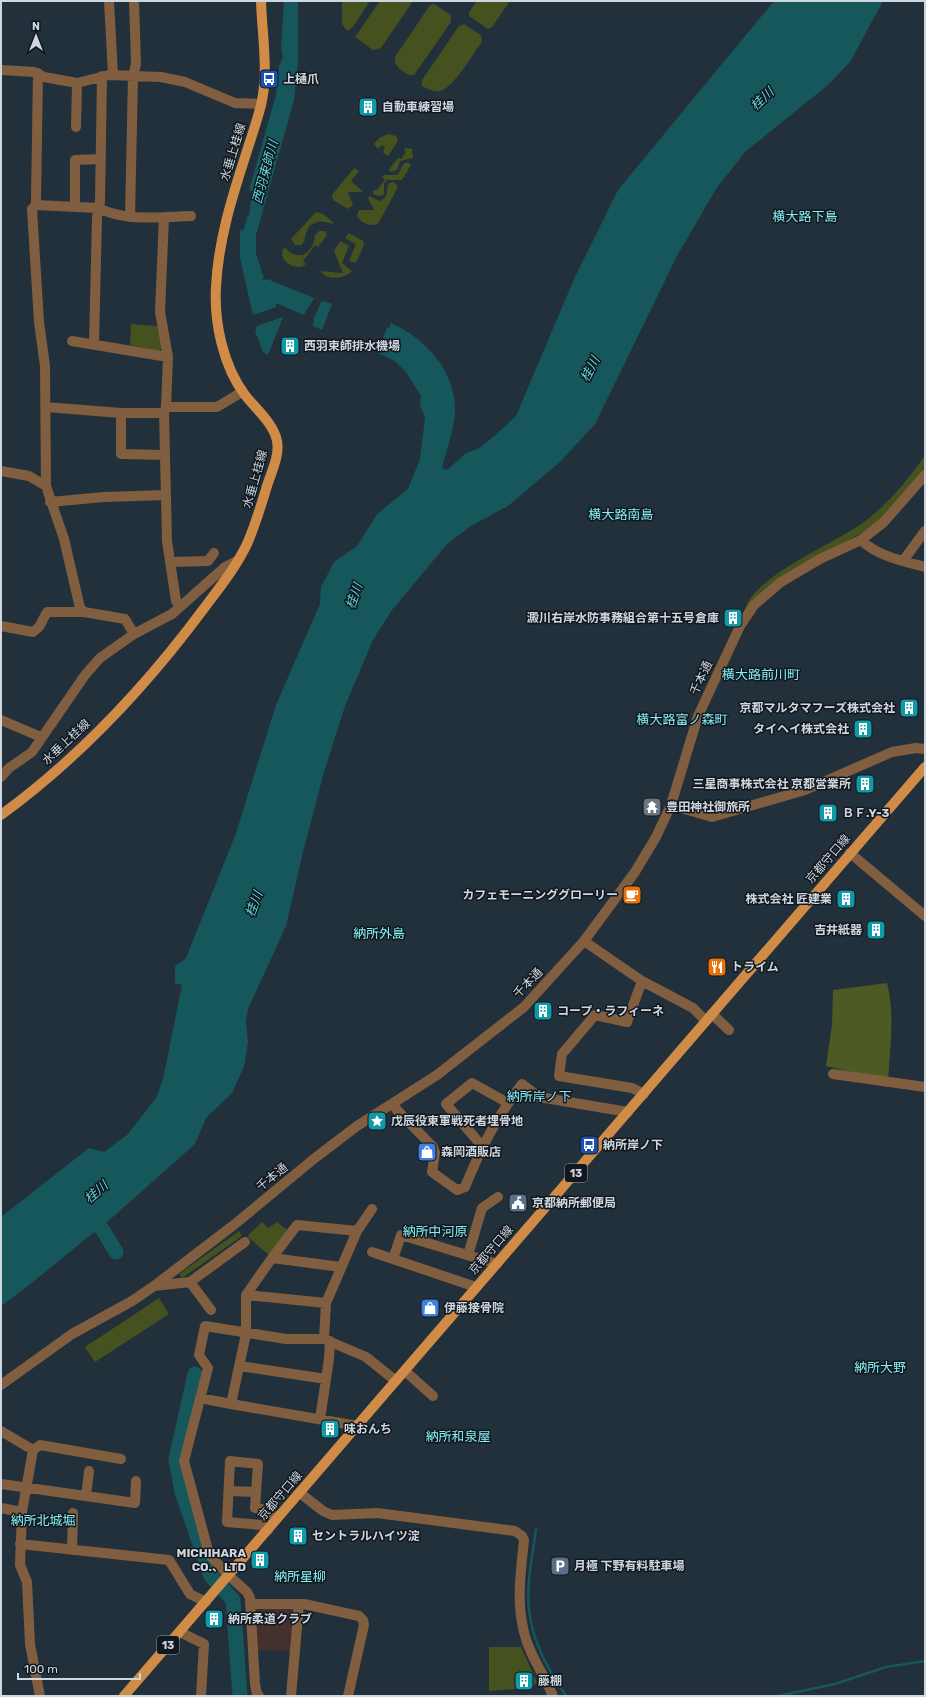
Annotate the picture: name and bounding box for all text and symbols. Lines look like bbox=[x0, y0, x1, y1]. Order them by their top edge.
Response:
north arrow bbox=[16, 16, 56, 56]
text: N bbox=[32, 20, 40, 33]
bus stop icon: 上樋爪 bbox=[258, 68, 280, 90]
place label: 上樋爪 bbox=[283, 72, 319, 86]
water label: 桂川 bbox=[747, 83, 778, 113]
building icon: 自動車練習場 bbox=[357, 96, 379, 118]
place label: 自動車練習場 bbox=[382, 100, 454, 114]
street label: 水垂上桂線 bbox=[218, 121, 248, 183]
water label: 西羽束師川 bbox=[249, 137, 281, 205]
district label: 横大路下島 bbox=[772, 209, 838, 224]
building icon: 西羽束師排水機場 bbox=[279, 335, 301, 357]
place label: 西羽束師排水機場 bbox=[304, 339, 400, 353]
water label: 桂川 bbox=[577, 352, 603, 384]
street label: 水垂上桂線 bbox=[240, 448, 270, 510]
district label: 横大路南島 bbox=[588, 507, 654, 522]
water label: 桂川 bbox=[343, 579, 366, 611]
building icon: 澱川右岸水防事務組合第十五号倉庫 bbox=[722, 607, 744, 629]
place label: 澱川右岸水防事務組合第十五号倉庫 bbox=[527, 611, 719, 625]
street label: 千本通 bbox=[687, 659, 715, 697]
district label: 横大路前川町 bbox=[722, 667, 800, 682]
building icon: 京都マルタマフーズ株式会社 bbox=[898, 697, 920, 719]
place label: 京都マルタマフーズ株式会社 bbox=[740, 701, 895, 715]
district label: 横大路富ノ森町 bbox=[636, 712, 728, 727]
street label: 水垂上桂線 bbox=[39, 716, 93, 768]
building icon: タイヘイ株式会社 bbox=[852, 718, 874, 740]
place label: タイヘイ株式会社 bbox=[753, 722, 849, 736]
building icon: 三星商事株式会社 京都営業所 bbox=[854, 773, 876, 795]
place label: 三星商事株式会社 京都営業所 bbox=[692, 777, 851, 791]
temple icon: 豊田神社御旅所 bbox=[641, 796, 663, 818]
place label: 豊田神社御旅所 bbox=[666, 800, 750, 814]
building icon: ＢＦ.Y-3 bbox=[817, 802, 839, 824]
place label: ＢＦ.Y-3 bbox=[842, 806, 890, 820]
street label: 京都守口線 bbox=[803, 832, 853, 886]
cafe icon: カフェモーニンググローリー bbox=[621, 884, 643, 906]
water label: 桂川 bbox=[243, 887, 266, 919]
place label: カフェモーニンググローリー bbox=[462, 888, 618, 902]
building icon: 株式会社 匠建業 bbox=[835, 888, 857, 910]
place label: 株式会社 匠建業 bbox=[745, 892, 832, 906]
building icon: 吉井紙器 bbox=[865, 919, 887, 941]
place label: 吉井紙器 bbox=[814, 923, 863, 937]
district label: 納所外島 bbox=[353, 926, 405, 941]
restaurant icon: トライム bbox=[706, 956, 728, 978]
place label: トライム bbox=[731, 960, 779, 974]
street label: 千本通 bbox=[510, 965, 546, 1001]
building icon: コープ・ラフィーネ bbox=[532, 1000, 554, 1022]
place label: コープ・ラフィーネ bbox=[557, 1004, 664, 1018]
district label: 納所岸ノ下 bbox=[506, 1089, 572, 1104]
place icon: 戊辰役東軍戦死者埋骨地 bbox=[366, 1110, 388, 1132]
place label: 戊辰役東軍戦死者埋骨地 bbox=[391, 1114, 523, 1128]
bus stop icon: 納所岸ノ下 bbox=[578, 1134, 600, 1156]
place label: 納所岸ノ下 bbox=[603, 1138, 663, 1152]
shop icon: 森岡酒販店 bbox=[416, 1141, 438, 1163]
place label: 森岡酒販店 bbox=[441, 1145, 501, 1159]
street label: 千本通 bbox=[254, 1160, 290, 1194]
road number: 13 bbox=[565, 1164, 587, 1182]
water label: 桂川 bbox=[81, 1177, 112, 1206]
public building icon: 京都納所郵便局 bbox=[507, 1192, 529, 1214]
place label: 京都納所郵便局 bbox=[532, 1196, 616, 1210]
street label: 京都守口線 bbox=[466, 1223, 516, 1277]
district label: 納所中河原 bbox=[402, 1224, 468, 1239]
shop icon: 伊藤接骨院 bbox=[419, 1297, 441, 1319]
place label: 伊藤接骨院 bbox=[444, 1301, 504, 1315]
district label: 納所大野 bbox=[854, 1360, 906, 1375]
building icon: 味おんち bbox=[319, 1418, 341, 1440]
place label: 味おんち bbox=[344, 1422, 392, 1436]
district label: 納所和泉屋 bbox=[425, 1429, 491, 1444]
street label: 京都守口線 bbox=[255, 1469, 305, 1523]
district label: 納所北城堀 bbox=[10, 1513, 76, 1528]
building icon: セントラルハイツ淀 bbox=[287, 1525, 309, 1547]
place label: セントラルハイツ淀 bbox=[312, 1529, 420, 1543]
place label: MICHIHARA CO.、LTD bbox=[177, 1546, 246, 1574]
building icon: MICHIHARA CO.、LTD bbox=[249, 1549, 271, 1571]
parking icon: 月極 下野有料駐車場 bbox=[549, 1555, 571, 1577]
place label: 月極 下野有料駐車場 bbox=[574, 1559, 685, 1573]
district label: 納所星柳 bbox=[274, 1569, 326, 1584]
building icon: 納所柔道クラブ bbox=[203, 1608, 225, 1630]
place label: 納所柔道クラブ bbox=[228, 1612, 312, 1626]
road number: 13 bbox=[157, 1636, 179, 1654]
scale bar bbox=[18, 1655, 140, 1681]
text: 100 m bbox=[24, 1662, 58, 1676]
building icon: 藤棚 bbox=[513, 1670, 535, 1692]
place label: 藤棚 bbox=[538, 1674, 562, 1688]

